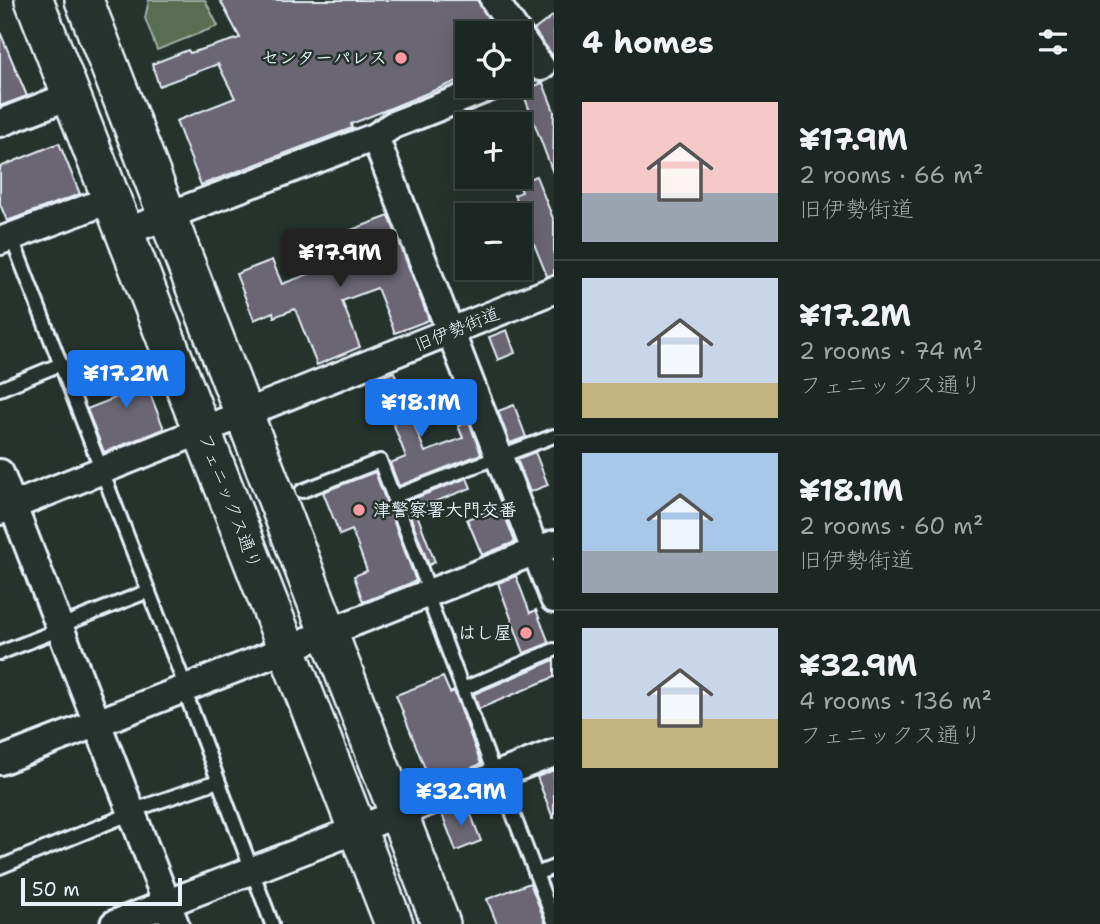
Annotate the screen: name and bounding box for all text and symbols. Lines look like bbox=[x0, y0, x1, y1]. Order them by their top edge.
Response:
map controls bbox=[455, 21, 532, 280]
button: locate bbox=[455, 21, 532, 98]
text: 4 homes bbox=[582, 22, 714, 63]
icon: filters bbox=[1034, 23, 1072, 61]
place label: センターパレス bbox=[261, 46, 387, 70]
marker: センターパレス bbox=[393, 50, 409, 66]
button: + bbox=[455, 112, 532, 189]
text: ¥17.9M bbox=[799, 119, 908, 160]
icon: home bbox=[638, 130, 722, 214]
text: 2 rooms · 66 m² bbox=[799, 160, 984, 190]
text: 旧伊勢街道 bbox=[799, 194, 914, 224]
button: − bbox=[455, 203, 532, 280]
pin: ¥17.9M bbox=[283, 230, 397, 289]
text: ¥17.9M bbox=[298, 237, 382, 267]
text: ¥17.2M bbox=[799, 295, 911, 336]
street label: 旧伊勢街道 bbox=[411, 301, 503, 357]
icon: home bbox=[638, 306, 722, 390]
text: 2 rooms · 74 m² bbox=[799, 336, 983, 366]
pin: ¥17.2M bbox=[69, 350, 183, 410]
text: ¥17.2M bbox=[83, 358, 169, 388]
text: フェニックス通り bbox=[799, 370, 983, 400]
pin: ¥18.1M bbox=[364, 380, 478, 439]
text: ¥18.1M bbox=[381, 387, 461, 417]
street label: フェニックス通り bbox=[193, 430, 267, 572]
text: ¥18.1M bbox=[799, 470, 903, 511]
icon: home bbox=[638, 481, 722, 565]
place label: 津警察署大門交番 bbox=[373, 498, 517, 522]
marker: 津警察署大門交番 bbox=[351, 502, 367, 518]
text: 2 rooms · 60 m² bbox=[799, 511, 984, 541]
text: 旧伊勢街道 bbox=[799, 545, 914, 575]
place label: はし屋 bbox=[458, 621, 512, 645]
marker: はし屋 bbox=[518, 625, 534, 641]
text: ¥32.9M bbox=[799, 645, 917, 686]
icon: home bbox=[638, 656, 722, 740]
text: 4 rooms · 136 m² bbox=[799, 686, 992, 716]
text: フェニックス通り bbox=[799, 720, 983, 750]
pin: ¥32.9M bbox=[404, 768, 518, 828]
text: ¥32.9M bbox=[416, 776, 506, 806]
scale bar bbox=[21, 875, 182, 907]
text: 50 m bbox=[32, 877, 80, 902]

